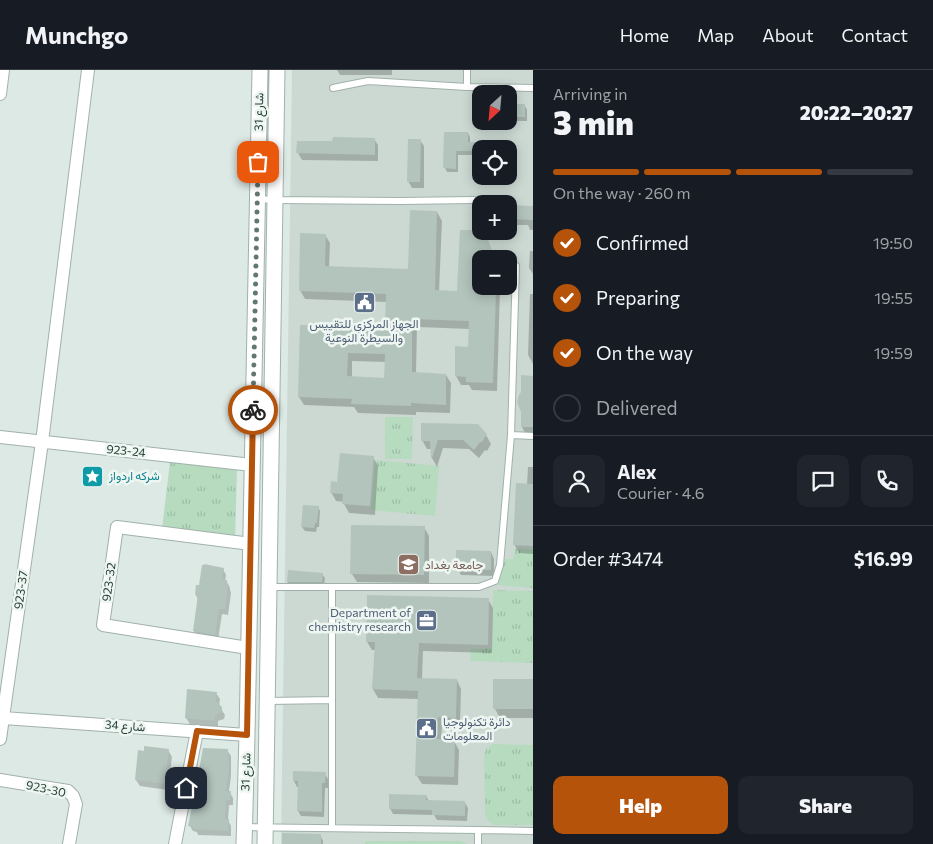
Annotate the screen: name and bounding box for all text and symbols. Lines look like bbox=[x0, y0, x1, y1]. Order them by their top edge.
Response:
text: Munchgo bbox=[25, 20, 128, 49]
text: Home bbox=[620, 24, 669, 46]
text: Map bbox=[697, 24, 734, 46]
text: About bbox=[762, 24, 814, 46]
text: Contact bbox=[842, 24, 908, 46]
text: Arriving in bbox=[553, 84, 627, 103]
north arrow bbox=[472, 85, 518, 130]
map controls bbox=[472, 85, 517, 295]
street label: شارع 31 bbox=[251, 93, 268, 131]
text: 20:22–20:27 bbox=[800, 101, 913, 124]
text: 3 min bbox=[553, 102, 634, 142]
button: locate bbox=[472, 140, 517, 185]
pin bbox=[237, 141, 279, 183]
icon: bag bbox=[244, 148, 272, 176]
text: On the way · 260 m bbox=[553, 183, 691, 202]
button: + bbox=[472, 195, 517, 240]
icon: check bbox=[553, 229, 581, 257]
text: Confirmed bbox=[596, 231, 689, 254]
text: 19:50 bbox=[873, 233, 913, 252]
button: − bbox=[472, 250, 517, 295]
icon: check bbox=[553, 284, 581, 312]
text: Preparing bbox=[596, 286, 680, 309]
text: 19:55 bbox=[874, 288, 913, 307]
public building icon: الجهاز المركزي للتقييس والسيطرة النوعية bbox=[352, 291, 376, 315]
place label: الجهاز المركزي للتقييس والسيطرة النوعية bbox=[309, 316, 419, 346]
icon: check bbox=[553, 339, 581, 367]
text: On the way bbox=[596, 341, 693, 364]
text: 19:59 bbox=[874, 343, 913, 362]
courier bbox=[228, 385, 278, 435]
icon: bike bbox=[239, 396, 267, 424]
text: Delivered bbox=[596, 396, 677, 419]
street label: 923-24 bbox=[106, 441, 146, 459]
button: person bbox=[553, 455, 605, 507]
button: chat bbox=[797, 455, 849, 507]
button: phone bbox=[861, 455, 913, 507]
text: Alex bbox=[617, 460, 657, 483]
place icon: شركه اردواز bbox=[81, 464, 105, 488]
place label: شركه اردواز bbox=[108, 468, 160, 484]
text: Courier · 4.6 bbox=[617, 483, 704, 502]
text: Order #3474 bbox=[553, 547, 663, 570]
text: $16.99 bbox=[854, 547, 913, 570]
school or university icon: جامعة بغداد bbox=[397, 553, 421, 577]
place label: جامعة بغداد bbox=[425, 557, 483, 572]
street label: 923-32 bbox=[98, 561, 118, 602]
street label: 923-37 bbox=[10, 570, 30, 610]
place label: Department of chemistry research bbox=[308, 605, 411, 633]
office icon: Department of chemistry research bbox=[415, 608, 439, 632]
place label: دائرة تكنولوجيا المعلومات bbox=[443, 714, 511, 744]
street label: شارع 34 bbox=[104, 717, 146, 736]
public building icon: دائرة تكنولوجيا المعلومات bbox=[415, 717, 439, 741]
street label: شارع 31 bbox=[237, 753, 256, 792]
pin bbox=[165, 767, 207, 809]
icon: home bbox=[172, 774, 200, 802]
button: Help bbox=[553, 776, 728, 834]
button: Share bbox=[738, 776, 913, 834]
street label: 923-30 bbox=[25, 777, 68, 799]

